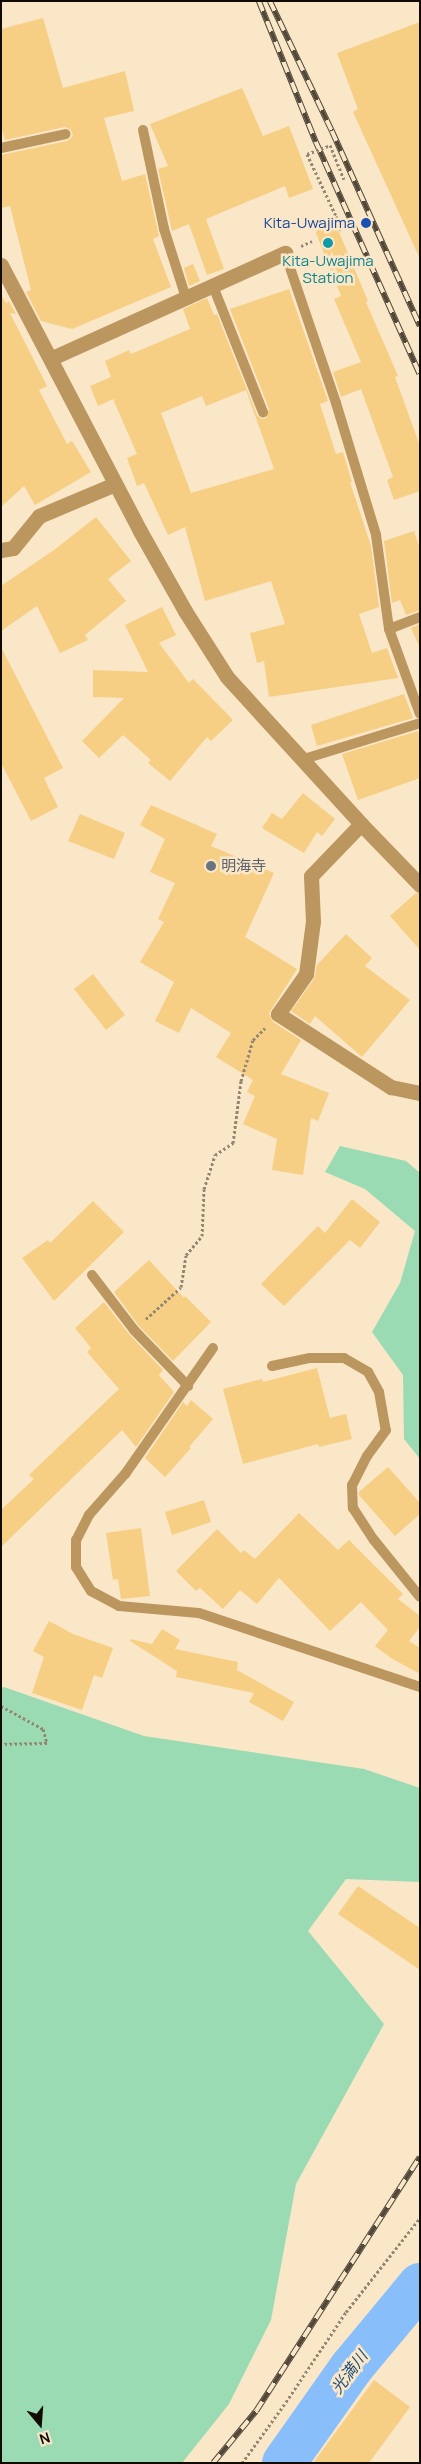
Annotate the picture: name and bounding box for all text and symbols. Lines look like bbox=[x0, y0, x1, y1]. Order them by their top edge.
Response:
place label: Kita-Uwajima bbox=[264, 214, 355, 232]
marker: Kita-Uwajima bbox=[359, 216, 373, 230]
marker: Kita-Uwajima Station bbox=[322, 237, 334, 249]
place label: Kita-Uwajima Station bbox=[282, 251, 374, 286]
place label: 明海寺 bbox=[221, 857, 266, 875]
marker: 明海寺 bbox=[205, 860, 217, 872]
water label: 光満川 bbox=[327, 2347, 371, 2397]
north arrow bbox=[15, 2399, 65, 2449]
text: N bbox=[37, 2428, 53, 2449]

